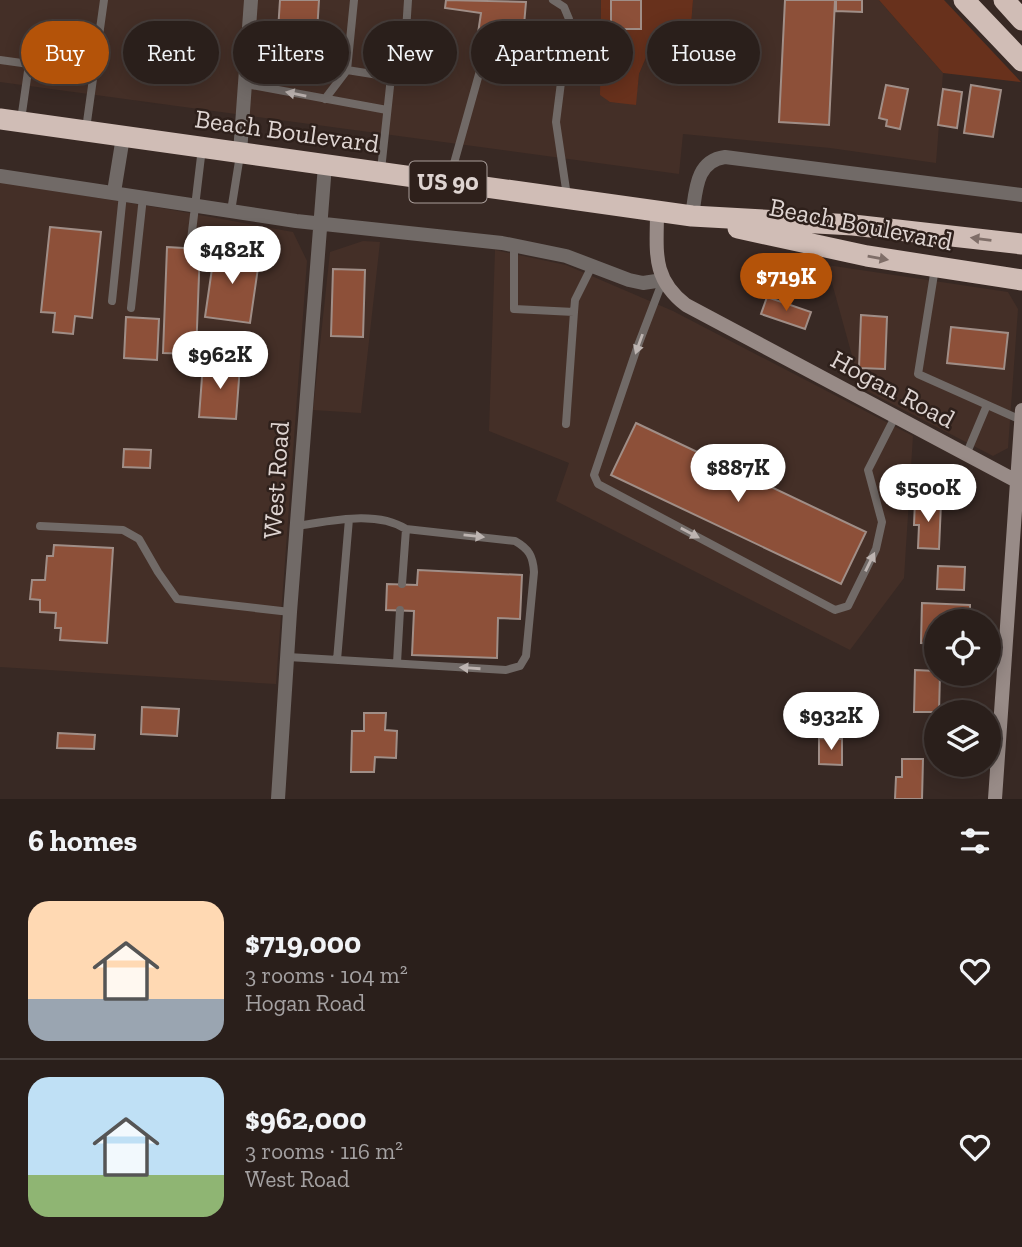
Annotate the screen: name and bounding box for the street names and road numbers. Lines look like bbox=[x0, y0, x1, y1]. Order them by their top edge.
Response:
street label: Beach Boulevard bbox=[193, 102, 381, 160]
road number: US 90 bbox=[410, 162, 486, 202]
street label: Beach Boulevard bbox=[767, 191, 955, 257]
street label: Hogan Road bbox=[825, 343, 961, 435]
street label: West Road bbox=[256, 420, 296, 540]

